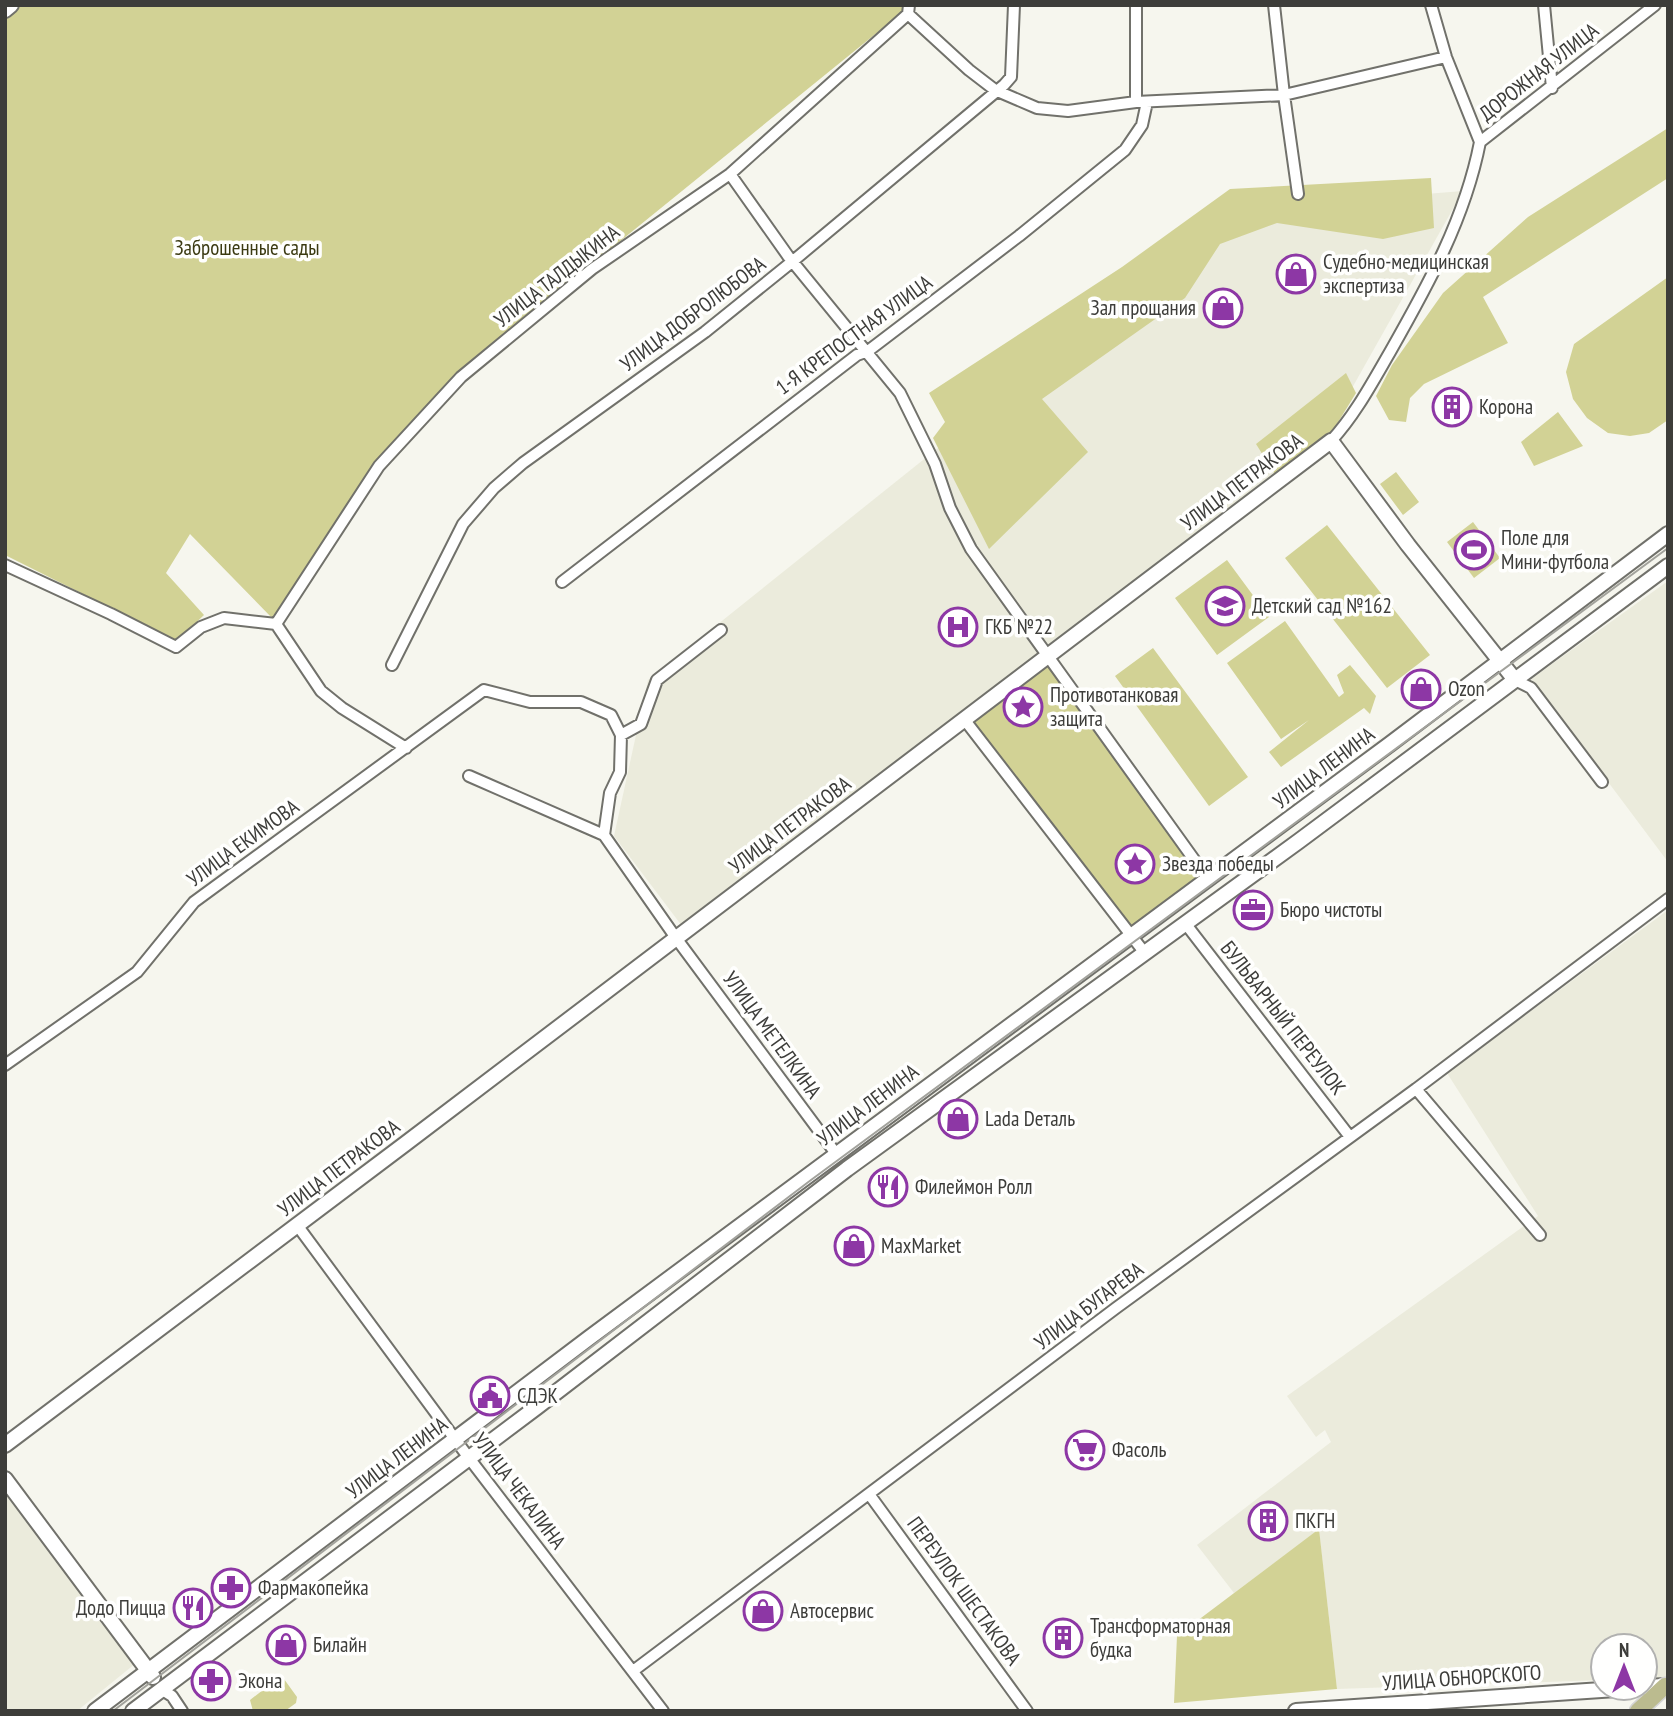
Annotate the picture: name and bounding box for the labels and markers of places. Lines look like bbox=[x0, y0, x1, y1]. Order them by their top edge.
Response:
place label: Судебно-медицинская экспертиза bbox=[1323, 248, 1489, 299]
shop icon: Судебно-медицинская экспертиза bbox=[1275, 253, 1317, 295]
shop icon: Зал прощания bbox=[1202, 287, 1244, 329]
place label: Зал прощания bbox=[1091, 294, 1196, 321]
building icon: Корона bbox=[1431, 386, 1473, 428]
place label: Корона bbox=[1479, 393, 1533, 420]
place label: Поле для Мини-футбола bbox=[1501, 524, 1609, 575]
sports icon: Поле для Мини-футбола bbox=[1453, 529, 1495, 571]
school or university icon: Детский сад №162 bbox=[1204, 585, 1246, 627]
place label: Детский сад №162 bbox=[1252, 592, 1392, 619]
hospital icon: ГКБ №22 bbox=[937, 606, 979, 648]
place label: ГКБ №22 bbox=[985, 613, 1053, 640]
shop icon: Ozon bbox=[1400, 668, 1442, 710]
place label: Ozon bbox=[1448, 675, 1485, 702]
place label: Противотанковая защита bbox=[1050, 681, 1178, 732]
place icon: Противотанковая защита bbox=[1002, 686, 1044, 728]
place icon: Звезда победы bbox=[1114, 843, 1156, 885]
place label: Звезда победы bbox=[1162, 850, 1274, 877]
office icon: Бюро чистоты bbox=[1232, 889, 1274, 931]
place label: Бюро чистоты bbox=[1280, 896, 1382, 923]
shop icon: Lada Dеталь bbox=[937, 1098, 979, 1140]
place label: Lada Dеталь bbox=[985, 1105, 1075, 1132]
restaurant icon: Филеймон Ролл bbox=[867, 1166, 909, 1208]
place label: Филеймон Ролл bbox=[915, 1173, 1033, 1200]
shop icon: MaxMarket bbox=[833, 1225, 875, 1267]
place label: MaxMarket bbox=[881, 1232, 962, 1259]
public building icon: СДЭК bbox=[469, 1375, 511, 1417]
place label: СДЭК bbox=[517, 1382, 558, 1409]
supermarket icon: Фасоль bbox=[1064, 1429, 1106, 1471]
place label: Фасоль bbox=[1112, 1436, 1166, 1463]
building icon: ПКГН bbox=[1247, 1500, 1289, 1542]
place label: ПКГН bbox=[1295, 1507, 1335, 1534]
pharmacy icon: Фармакопейка bbox=[210, 1567, 252, 1609]
place label: Фармакопейка bbox=[258, 1574, 369, 1601]
restaurant icon: Додо Пицца bbox=[172, 1587, 214, 1629]
shop icon: Автосервис bbox=[742, 1590, 784, 1632]
place label: Додо Пицца bbox=[76, 1594, 166, 1621]
place label: Автосервис bbox=[790, 1597, 875, 1624]
place label: Трансформаторная будка bbox=[1090, 1612, 1231, 1663]
building icon: Трансформаторная будка bbox=[1042, 1617, 1084, 1659]
shop icon: Билайн bbox=[265, 1624, 307, 1666]
place label: Билайн bbox=[313, 1631, 367, 1658]
pharmacy icon: Экона bbox=[190, 1660, 232, 1702]
place label: Экона bbox=[238, 1667, 282, 1694]

